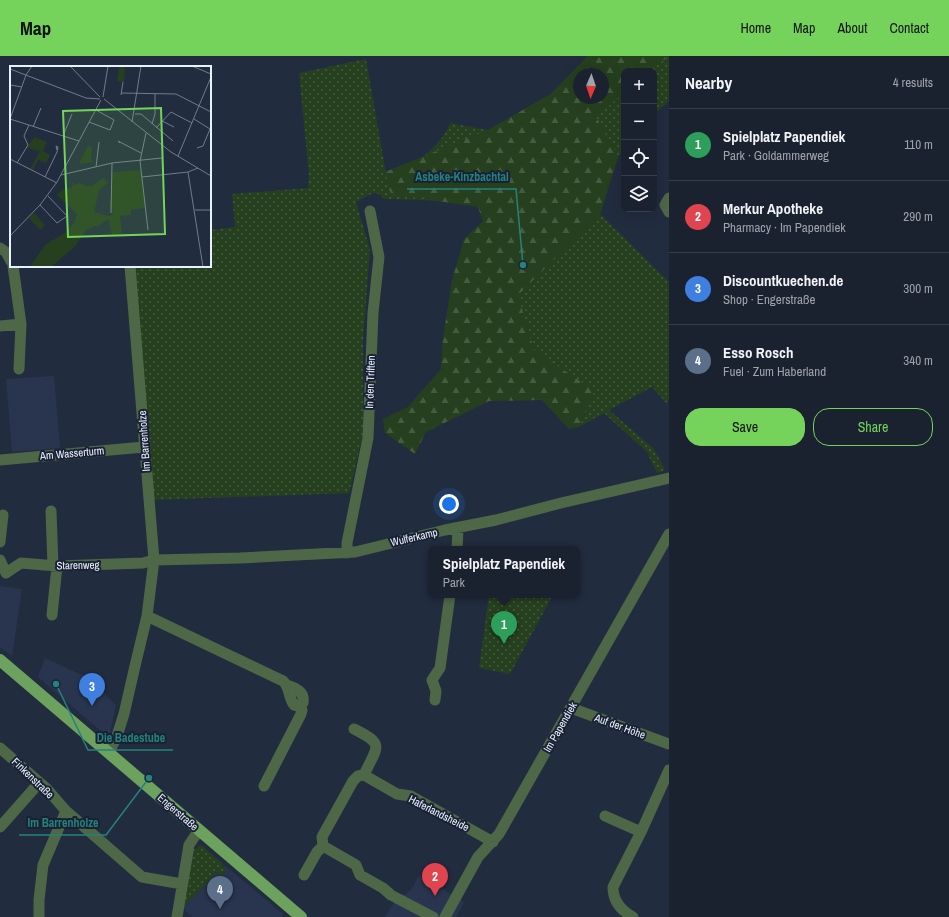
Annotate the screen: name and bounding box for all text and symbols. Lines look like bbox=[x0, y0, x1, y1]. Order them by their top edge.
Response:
text: Map bbox=[20, 15, 51, 41]
text: Home bbox=[740, 19, 771, 37]
text: Map bbox=[793, 19, 815, 37]
text: About bbox=[837, 19, 867, 37]
text: Contact bbox=[889, 19, 929, 37]
inset map bbox=[10, 66, 211, 267]
north arrow bbox=[573, 68, 609, 104]
map controls bbox=[621, 68, 657, 212]
button: + bbox=[621, 68, 657, 104]
text: Nearby bbox=[685, 71, 732, 94]
text: 4 results bbox=[893, 74, 933, 91]
button: − bbox=[621, 104, 657, 140]
text: Spielplatz Papendiek bbox=[723, 126, 845, 147]
text: 1 bbox=[695, 136, 701, 153]
text: 110 m bbox=[904, 136, 933, 153]
button: locate bbox=[621, 140, 657, 176]
text: Park · Goldammerweg bbox=[723, 147, 829, 164]
callout: Asbeke-Kinzbachtal bbox=[407, 165, 516, 189]
text: Asbeke-Kinzbachtal bbox=[415, 169, 509, 185]
button: layers bbox=[621, 176, 657, 212]
text: Merkur Apotheke bbox=[723, 198, 823, 219]
text: 2 bbox=[695, 208, 701, 225]
text: 290 m bbox=[903, 208, 933, 225]
text: Pharmacy · Im Papendiek bbox=[723, 219, 846, 236]
text: Discountkuechen.de bbox=[723, 270, 843, 291]
text: 3 bbox=[695, 280, 701, 297]
text: 300 m bbox=[903, 280, 933, 297]
text: Shop · Engerstraße bbox=[723, 291, 815, 308]
text: Esso Rosch bbox=[723, 342, 793, 363]
text: 4 bbox=[695, 352, 701, 369]
text: 340 m bbox=[903, 352, 933, 369]
street label: In den Triften bbox=[362, 355, 378, 409]
text: Fuel · Zum Haberland bbox=[723, 363, 826, 380]
button: Save bbox=[685, 408, 805, 446]
button: Share bbox=[813, 408, 933, 446]
street label: Im Barrenholze bbox=[135, 410, 153, 472]
street label: Am Wasserturm bbox=[38, 443, 105, 463]
your location bbox=[439, 494, 459, 514]
street label: Wulferkamp bbox=[389, 525, 439, 549]
popup bbox=[428, 546, 580, 598]
text: Spielplatz Papendiek bbox=[443, 553, 565, 574]
street label: Starenweg bbox=[56, 558, 100, 572]
text: Park bbox=[443, 574, 465, 591]
pin: 1 bbox=[491, 611, 517, 644]
pin: 3 bbox=[79, 673, 105, 706]
street label: Im Papendiek bbox=[540, 699, 580, 755]
street label: Auf der Höhe bbox=[592, 710, 647, 742]
callout: Die Badestube bbox=[88, 726, 173, 750]
text: Die Badestube bbox=[97, 730, 166, 746]
street label: Finkenstraße bbox=[9, 755, 57, 801]
street label: Engerstraße bbox=[155, 790, 201, 834]
street label: Haferlandsheide bbox=[406, 792, 472, 834]
callout: Im Barrenholze bbox=[19, 811, 106, 835]
text: Im Barrenholze bbox=[27, 815, 99, 831]
pin: 2 bbox=[422, 863, 448, 896]
pin: 4 bbox=[207, 876, 233, 909]

